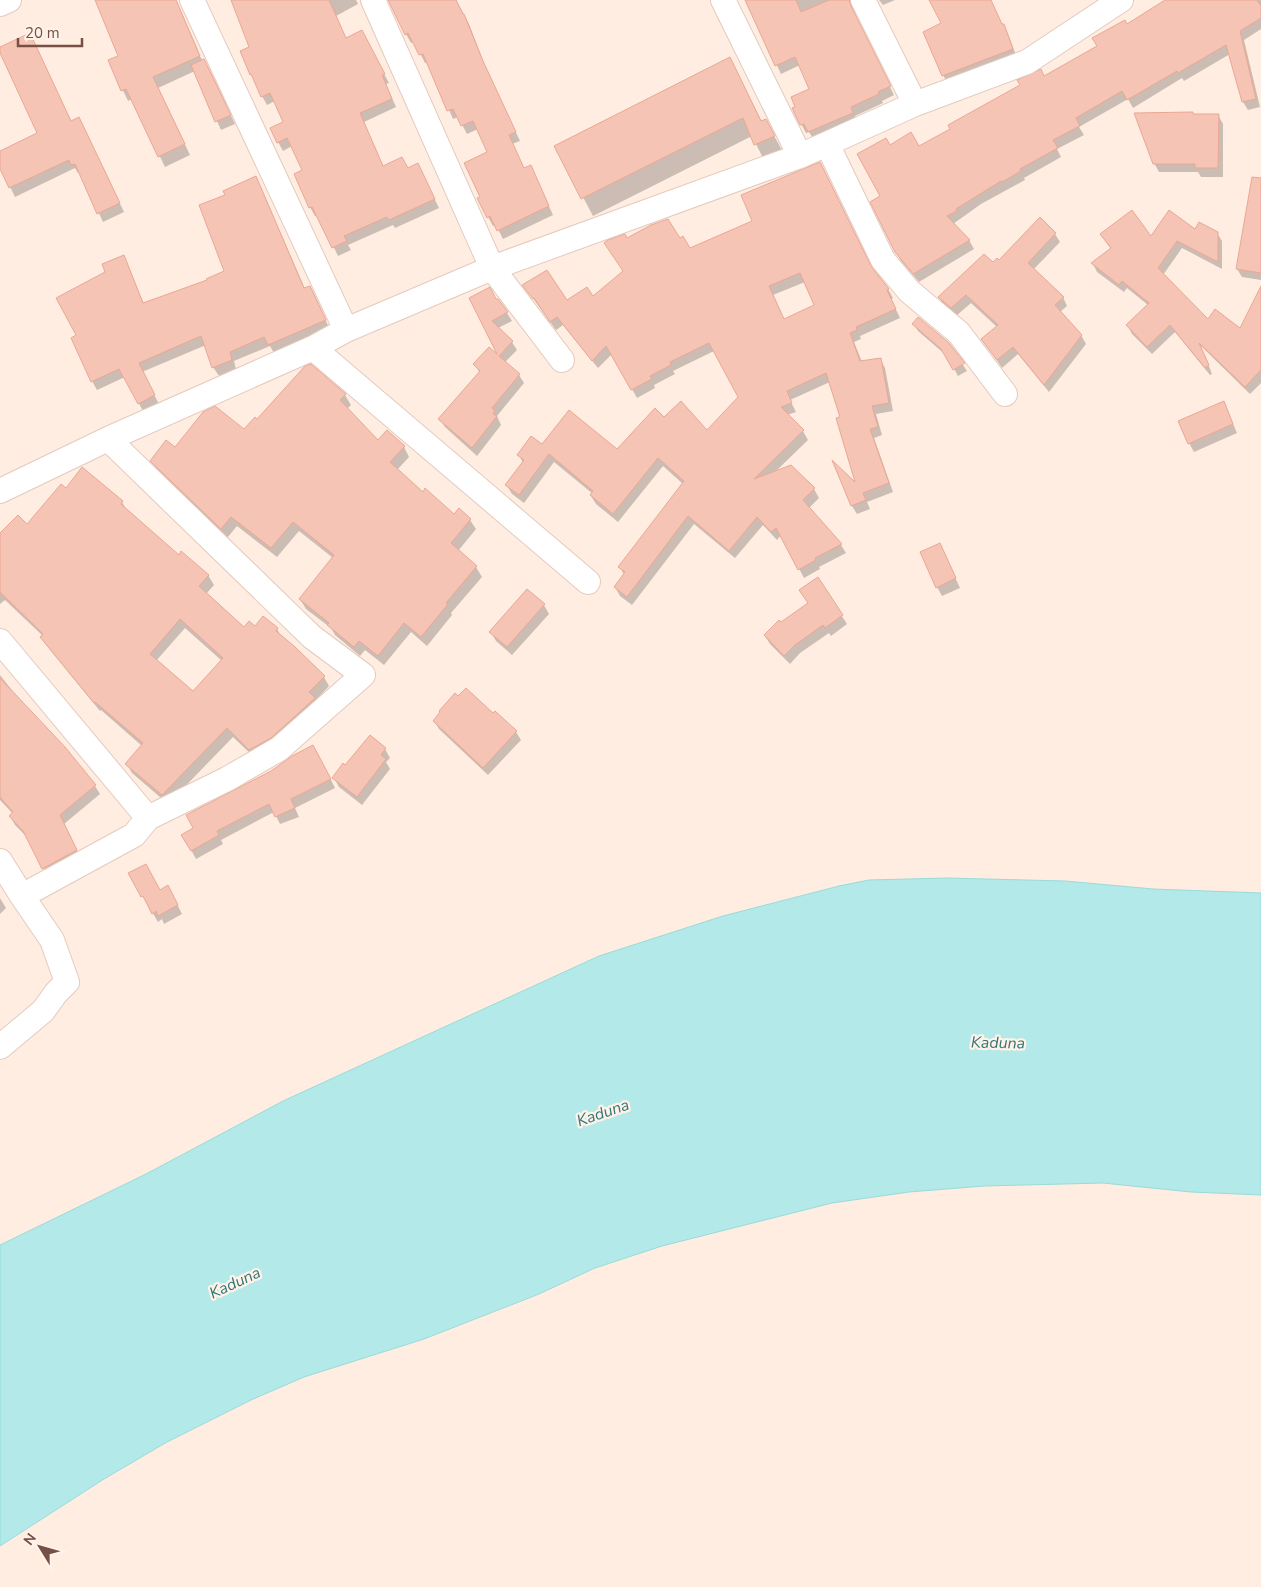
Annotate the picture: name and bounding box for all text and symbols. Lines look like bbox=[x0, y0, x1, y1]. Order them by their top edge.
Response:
scale bar bbox=[18, 15, 81, 47]
text: 20 m bbox=[25, 23, 60, 43]
water label: Kaduna bbox=[971, 1032, 1025, 1054]
water label: Kaduna bbox=[574, 1094, 632, 1132]
water label: Kaduna bbox=[206, 1262, 264, 1304]
north arrow bbox=[15, 1522, 65, 1572]
text: N bbox=[19, 1530, 41, 1549]

